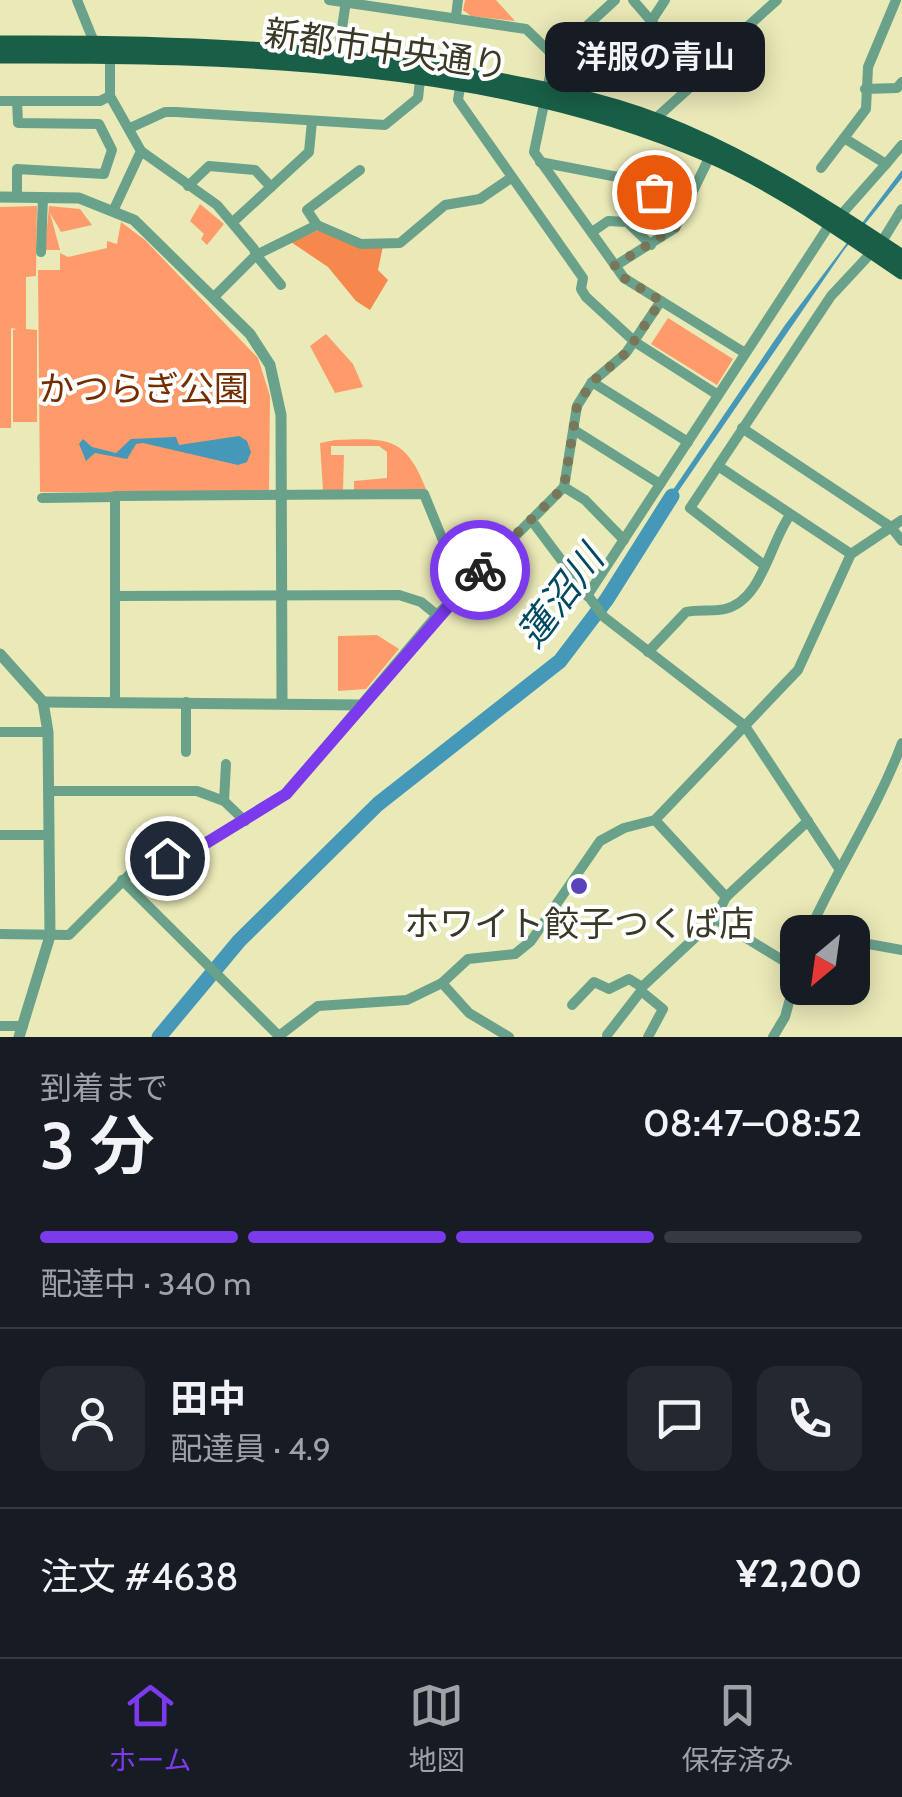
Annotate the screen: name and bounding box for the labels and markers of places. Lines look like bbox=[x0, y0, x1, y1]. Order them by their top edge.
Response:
callout: 洋服の青山 bbox=[544, 22, 764, 92]
pin bbox=[612, 150, 697, 235]
pin bbox=[125, 816, 210, 901]
marker: ホワイト餃子つくば店 bbox=[568, 875, 590, 897]
place label: ホワイト餃子つくば店 bbox=[404, 902, 754, 945]

